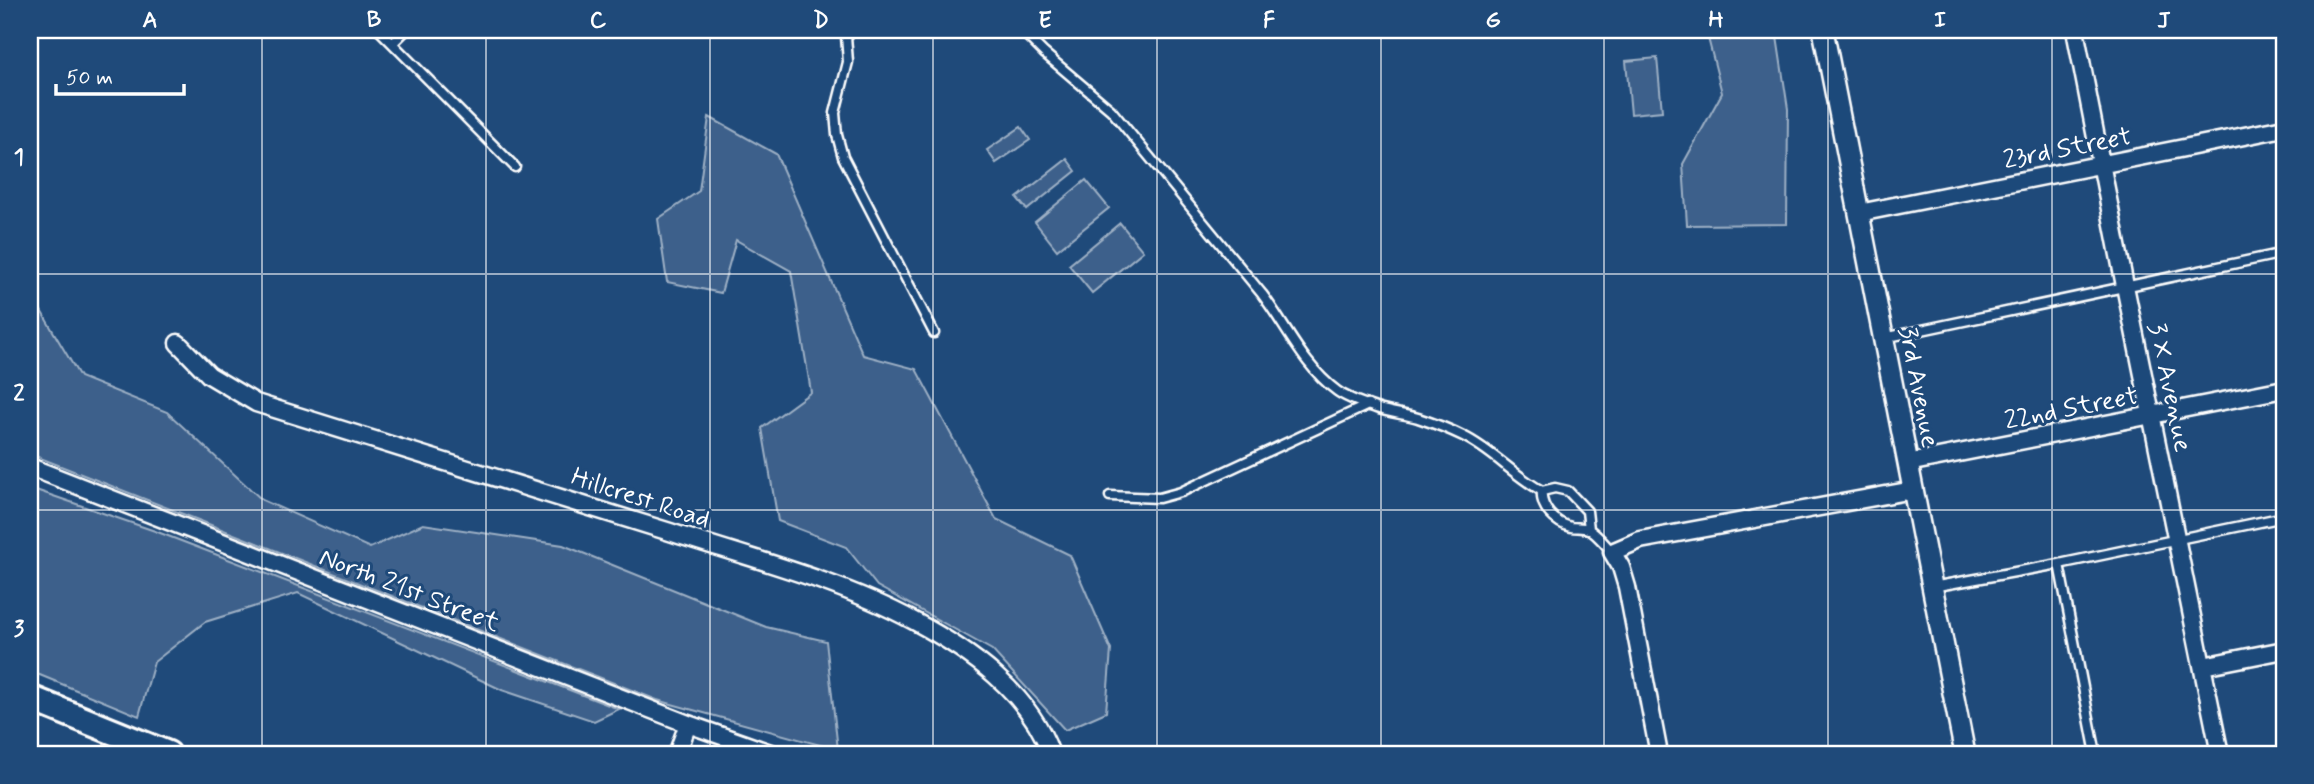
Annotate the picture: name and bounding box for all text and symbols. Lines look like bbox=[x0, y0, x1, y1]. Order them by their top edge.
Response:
text: A bbox=[142, 6, 158, 36]
text: B bbox=[367, 6, 382, 36]
text: C bbox=[590, 6, 607, 36]
text: D bbox=[813, 6, 829, 36]
text: E bbox=[1038, 6, 1052, 36]
text: F bbox=[1263, 6, 1275, 36]
text: G bbox=[1485, 6, 1501, 36]
text: H bbox=[1708, 6, 1724, 36]
text: I bbox=[1934, 6, 1946, 36]
text: J bbox=[2157, 6, 2171, 36]
scale bar bbox=[56, 52, 184, 96]
text: 50 m bbox=[66, 64, 113, 92]
street label: 23rd Street bbox=[2000, 120, 2134, 178]
text: 1 bbox=[14, 143, 24, 173]
street label: 3 X Avenue bbox=[2139, 320, 2199, 455]
street label: 3rd Avenue bbox=[1890, 324, 1946, 451]
text: 2 bbox=[13, 379, 25, 409]
street label: 22nd Street bbox=[2002, 379, 2141, 439]
street label: Hillcrest Road bbox=[567, 460, 714, 537]
street label: North 21st Street bbox=[314, 541, 504, 641]
text: 3 bbox=[14, 615, 25, 645]

